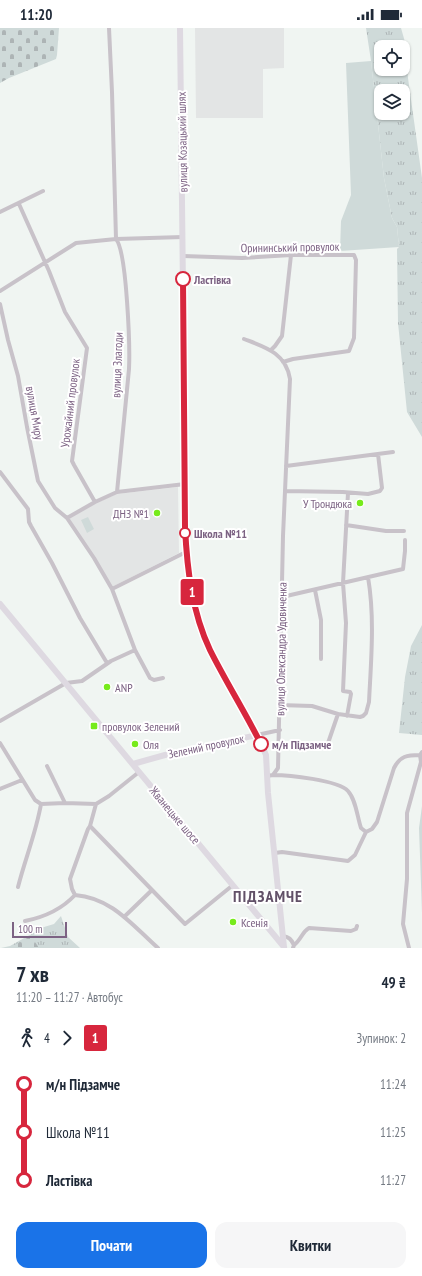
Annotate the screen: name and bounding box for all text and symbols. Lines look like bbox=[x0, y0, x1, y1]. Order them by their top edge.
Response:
text: 11:20 bbox=[20, 5, 52, 24]
map controls bbox=[374, 40, 410, 120]
button: locate bbox=[374, 40, 410, 76]
button: layers bbox=[374, 84, 410, 120]
street label: вулиця Козацький шлях bbox=[174, 92, 190, 192]
street label: Орининський провулок bbox=[241, 239, 340, 255]
marker: Ластівка bbox=[175, 271, 191, 287]
place label: Ластівка bbox=[193, 272, 231, 287]
street label: вулиця Злагоди bbox=[108, 332, 126, 398]
street label: Урожайний провулок bbox=[57, 357, 83, 448]
street label: вулиця Миру bbox=[23, 385, 47, 442]
place label: У Трондюка bbox=[303, 496, 352, 511]
marker: У Трондюка bbox=[355, 498, 365, 508]
place label: ДНЗ №1 bbox=[113, 506, 149, 521]
marker: ДНЗ №1 bbox=[152, 508, 162, 518]
place label: Школа №11 bbox=[194, 526, 247, 541]
marker: Школа №11 bbox=[179, 527, 191, 539]
line badge: 1 bbox=[179, 579, 205, 605]
street label: вулиця Олександра Удовиченка bbox=[272, 582, 290, 716]
text: 1 bbox=[189, 583, 195, 601]
place label: ANP bbox=[115, 680, 133, 695]
marker: ANP bbox=[102, 682, 112, 692]
place label: провулок Зелений bbox=[102, 719, 180, 734]
marker: провулок Зелений bbox=[89, 721, 99, 731]
street label: Зелений провулок bbox=[166, 731, 246, 761]
marker: м/н Підзамче bbox=[253, 736, 269, 752]
place label: Оля bbox=[143, 737, 159, 752]
place label: м/н Підзамче bbox=[272, 737, 331, 752]
marker: Оля bbox=[130, 739, 140, 749]
street label: Жванецьке шосе bbox=[146, 782, 204, 847]
district label: ПІДЗАМЧЕ bbox=[233, 886, 303, 906]
place label: Ксенія bbox=[241, 915, 268, 930]
marker: Ксенія bbox=[228, 917, 238, 927]
scale bar bbox=[12, 920, 67, 939]
text: 100 m bbox=[18, 922, 42, 936]
text: 7 хв bbox=[16, 960, 49, 988]
text: 49 ₴ bbox=[381, 973, 406, 992]
text: 11:20 – 11:27 · Автобус bbox=[16, 989, 123, 1006]
icon: walk bbox=[16, 1027, 38, 1049]
icon: forward bbox=[56, 1027, 78, 1049]
text: 1 bbox=[92, 1029, 99, 1047]
text: 4 bbox=[44, 1030, 50, 1047]
text: Зупинок: 2 bbox=[357, 1030, 406, 1047]
text: м/н Підзамче bbox=[46, 1075, 120, 1094]
text: 11:24 bbox=[380, 1076, 406, 1093]
text: Школа №11 bbox=[46, 1123, 110, 1142]
text: 11:25 bbox=[380, 1124, 406, 1141]
text: Ластівка bbox=[46, 1171, 92, 1190]
text: 11:27 bbox=[380, 1172, 406, 1189]
button: Почати bbox=[16, 1222, 207, 1268]
button: Квитки bbox=[215, 1222, 406, 1268]

